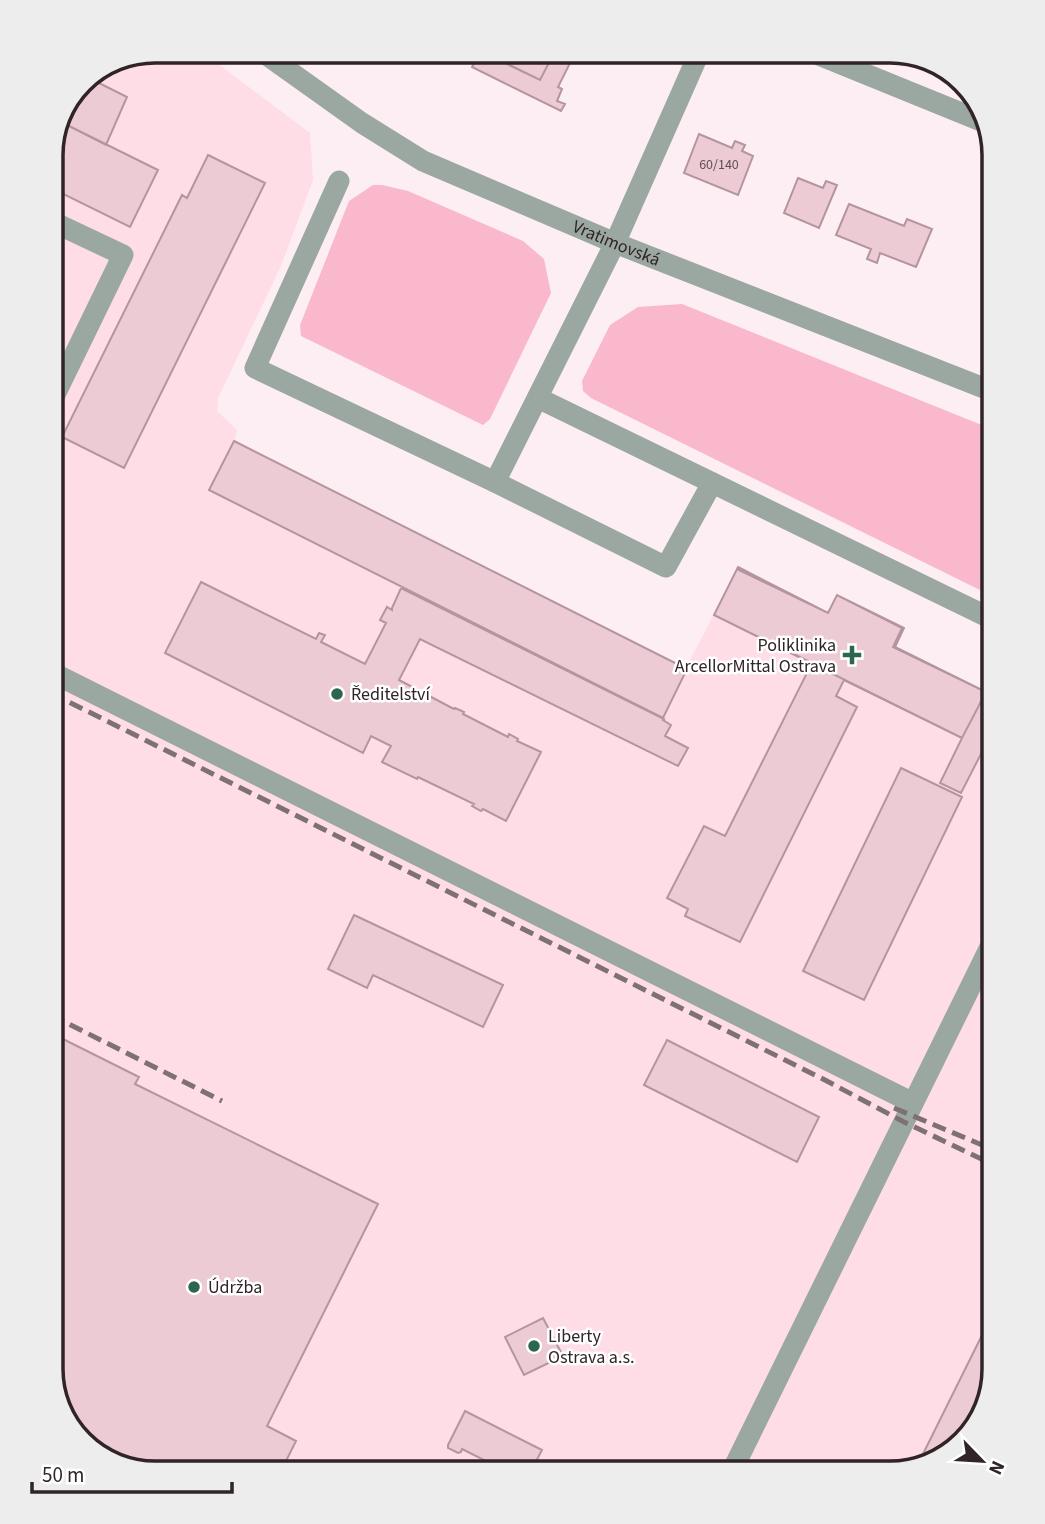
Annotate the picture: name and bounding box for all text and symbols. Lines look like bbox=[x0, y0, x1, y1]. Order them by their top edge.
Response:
house number: 60/140 bbox=[699, 155, 739, 175]
street label: Vratimovská bbox=[569, 214, 664, 273]
place label: Poliklinika ArcellorMittal Ostrava bbox=[675, 633, 836, 679]
marker: Poliklinika ArcellorMittal Ostrava bbox=[842, 645, 862, 665]
place label: Ředitelství bbox=[351, 682, 430, 707]
marker: Ředitelství bbox=[329, 686, 345, 702]
place label: Údržba bbox=[208, 1275, 262, 1300]
marker: Údržba bbox=[186, 1279, 202, 1295]
place label: Liberty Ostrava a.s. bbox=[548, 1324, 634, 1370]
marker: Liberty Ostrava a.s. bbox=[526, 1338, 542, 1354]
north arrow bbox=[947, 1426, 1017, 1496]
scale bar bbox=[32, 1450, 231, 1494]
text: N bbox=[981, 1456, 1011, 1479]
text: 50 m bbox=[42, 1460, 84, 1490]

